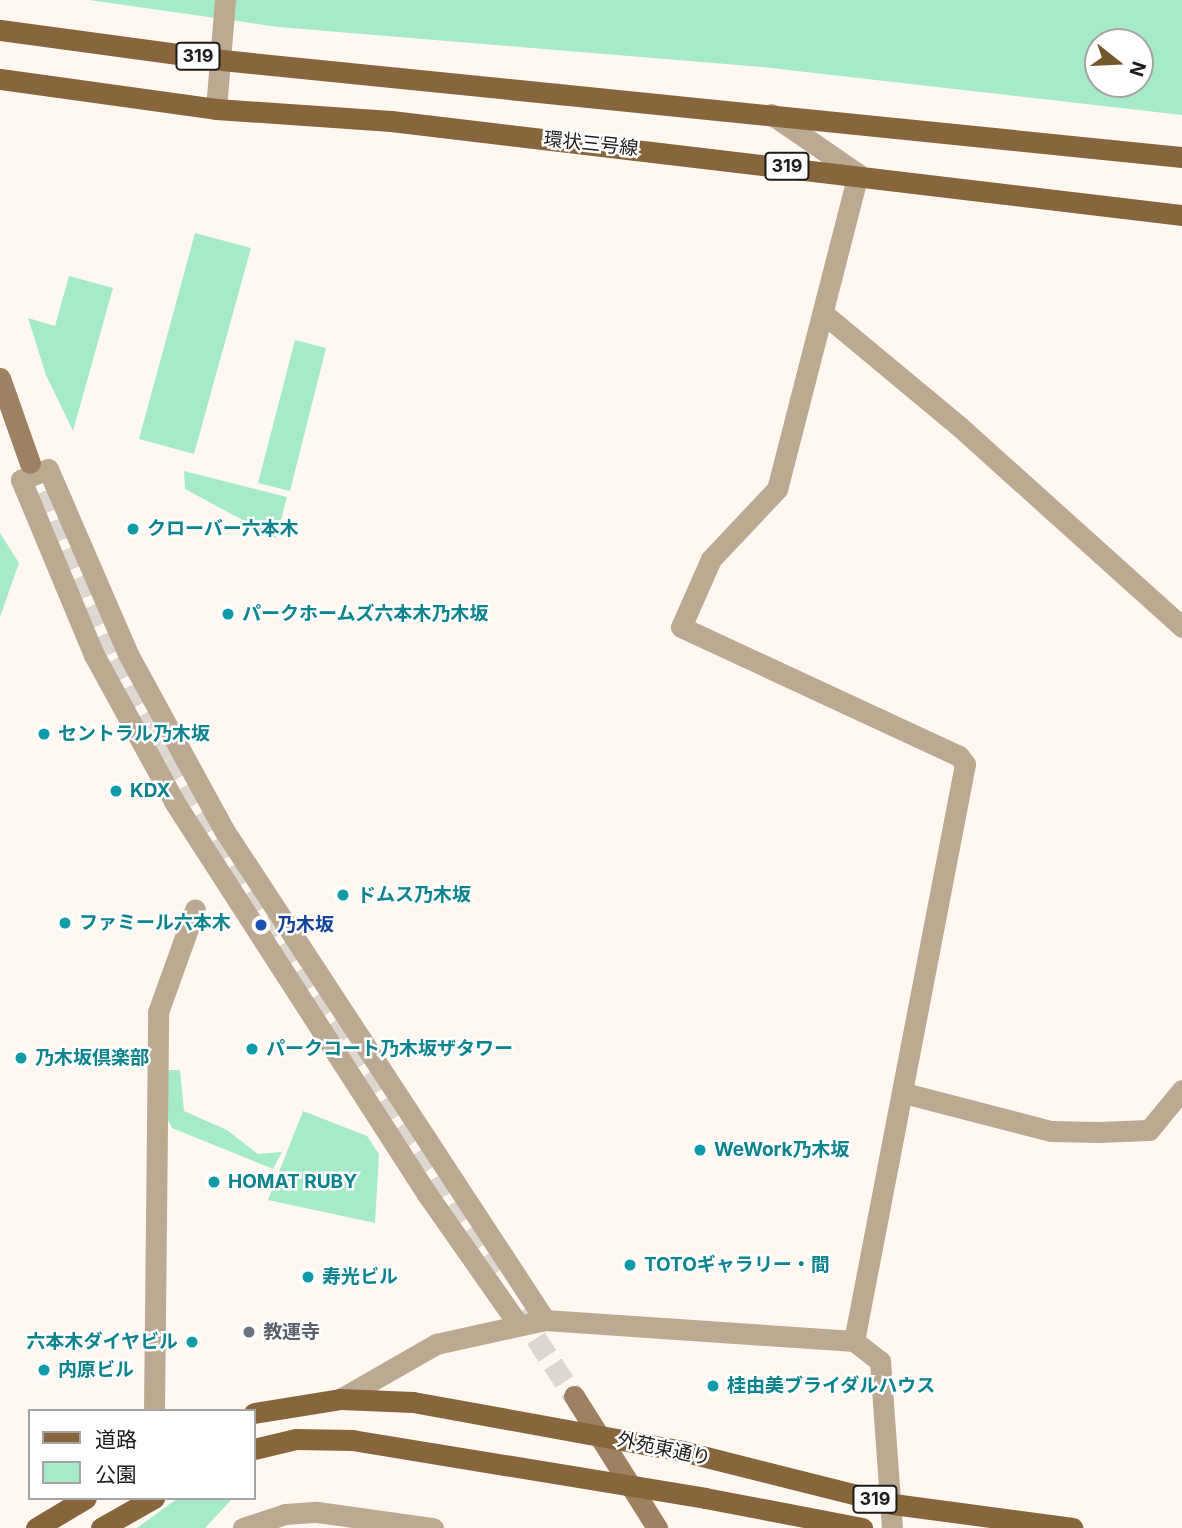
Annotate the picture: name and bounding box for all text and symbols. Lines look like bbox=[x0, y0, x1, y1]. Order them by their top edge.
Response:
north arrow bbox=[1084, 28, 1154, 98]
road number: 319 bbox=[175, 42, 221, 70]
text: N bbox=[1124, 59, 1151, 79]
street label: 環状三号線 bbox=[543, 128, 639, 160]
road number: 319 bbox=[764, 152, 810, 181]
place label: クローバー六本木 bbox=[147, 518, 299, 540]
marker: クローバー六本木 bbox=[125, 521, 141, 537]
place label: パークホームズ六本木乃木坂 bbox=[242, 603, 489, 625]
marker: パークホームズ六本木乃木坂 bbox=[220, 606, 236, 622]
place label: セントラル乃木坂 bbox=[58, 723, 210, 745]
marker: セントラル乃木坂 bbox=[36, 726, 52, 742]
place label: KDX bbox=[130, 780, 170, 802]
marker: KDX bbox=[108, 783, 124, 799]
place label: ドムス乃木坂 bbox=[357, 884, 471, 906]
marker: ドムス乃木坂 bbox=[335, 887, 351, 903]
place label: ファミール六本木 bbox=[79, 912, 231, 934]
place label: 乃木坂 bbox=[277, 914, 334, 936]
marker: ファミール六本木 bbox=[57, 915, 73, 931]
marker: 乃木坂 bbox=[251, 915, 271, 935]
place label: パークコート乃木坂ザタワー bbox=[266, 1038, 513, 1060]
marker: パークコート乃木坂ザタワー bbox=[244, 1041, 260, 1057]
place label: 乃木坂倶楽部 bbox=[35, 1047, 149, 1069]
marker: 乃木坂倶楽部 bbox=[13, 1050, 29, 1066]
place label: WeWork乃木坂 bbox=[714, 1139, 850, 1161]
marker: WeWork乃木坂 bbox=[692, 1142, 708, 1158]
place label: HOMAT RUBY bbox=[228, 1171, 357, 1193]
marker: HOMAT RUBY bbox=[206, 1174, 222, 1190]
place label: TOTOギャラリー・間 bbox=[644, 1254, 830, 1276]
marker: TOTOギャラリー・間 bbox=[622, 1257, 638, 1273]
place label: 寿光ビル bbox=[322, 1266, 398, 1288]
marker: 寿光ビル bbox=[300, 1269, 316, 1285]
place label: 教運寺 bbox=[263, 1321, 320, 1343]
marker: 教運寺 bbox=[241, 1324, 257, 1340]
place label: 六本木ダイヤビル bbox=[26, 1331, 178, 1353]
marker: 六本木ダイヤビル bbox=[184, 1334, 200, 1350]
place label: 内原ビル bbox=[58, 1359, 134, 1381]
marker: 内原ビル bbox=[36, 1362, 52, 1378]
place label: 桂由美ブライダルハウス bbox=[727, 1375, 936, 1397]
marker: 桂由美ブライダルハウス bbox=[705, 1378, 721, 1394]
legend bbox=[28, 1409, 256, 1500]
text: 道路 bbox=[95, 1427, 137, 1452]
street label: 外苑東通り bbox=[615, 1428, 713, 1470]
text: 公園 bbox=[95, 1462, 137, 1487]
road number: 319 bbox=[852, 1484, 898, 1514]

